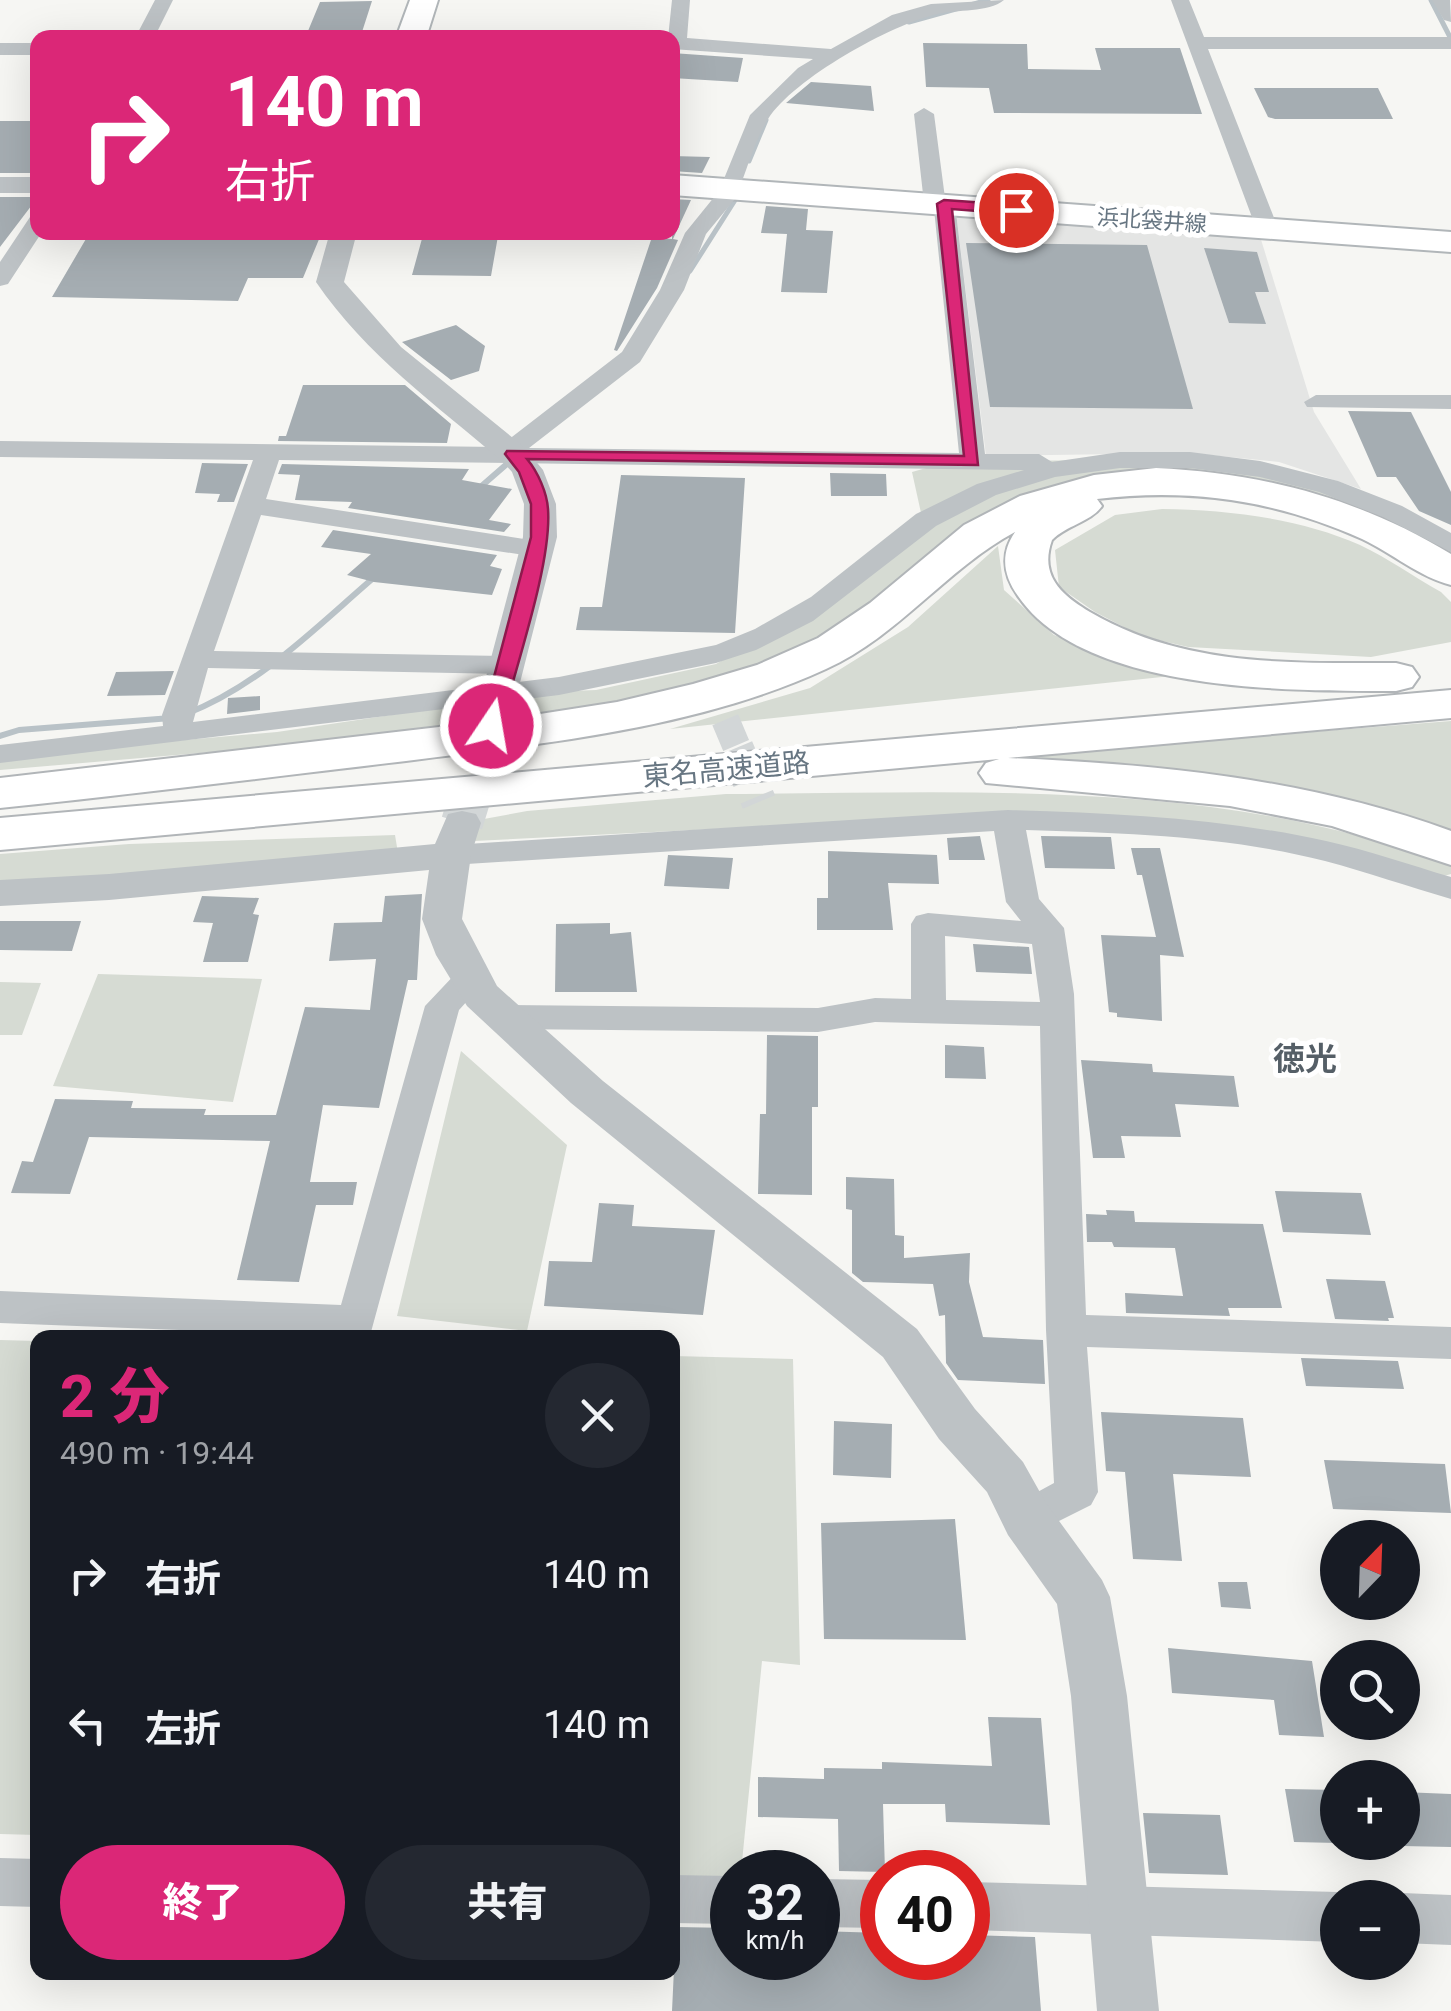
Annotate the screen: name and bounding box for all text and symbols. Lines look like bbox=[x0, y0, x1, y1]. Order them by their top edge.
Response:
text: 140 m bbox=[225, 61, 424, 143]
icon: right bbox=[60, 70, 190, 200]
text: 右折 bbox=[225, 155, 315, 208]
pin bbox=[974, 168, 1059, 253]
icon: arrive bbox=[989, 183, 1044, 238]
street label: 浜北袋井線 bbox=[1096, 204, 1208, 237]
position arrow bbox=[439, 674, 543, 778]
street label: 東名高速道路 bbox=[641, 746, 811, 793]
district label: 徳光 bbox=[1273, 1040, 1337, 1078]
text: 2 分 bbox=[60, 1361, 170, 1432]
button: close bbox=[545, 1363, 650, 1468]
text: 490 m · 19:44 bbox=[60, 1434, 254, 1472]
north arrow bbox=[1320, 1520, 1420, 1620]
map controls bbox=[1320, 1520, 1420, 1980]
icon: right bbox=[60, 1548, 115, 1603]
text: 140 m bbox=[543, 1553, 650, 1597]
text: 右折 bbox=[145, 1557, 221, 1601]
button: search bbox=[1320, 1640, 1420, 1740]
icon: left bbox=[60, 1698, 115, 1753]
text: 140 m bbox=[543, 1703, 650, 1747]
text: 左折 bbox=[145, 1707, 221, 1751]
button: + bbox=[1320, 1760, 1420, 1860]
button: 終了 bbox=[60, 1845, 345, 1960]
button: 共有 bbox=[365, 1845, 650, 1960]
speed limit sign: 40 bbox=[860, 1850, 990, 1980]
text: 32 bbox=[746, 1874, 804, 1932]
button: − bbox=[1320, 1880, 1420, 1980]
text: km/h bbox=[746, 1926, 804, 1955]

